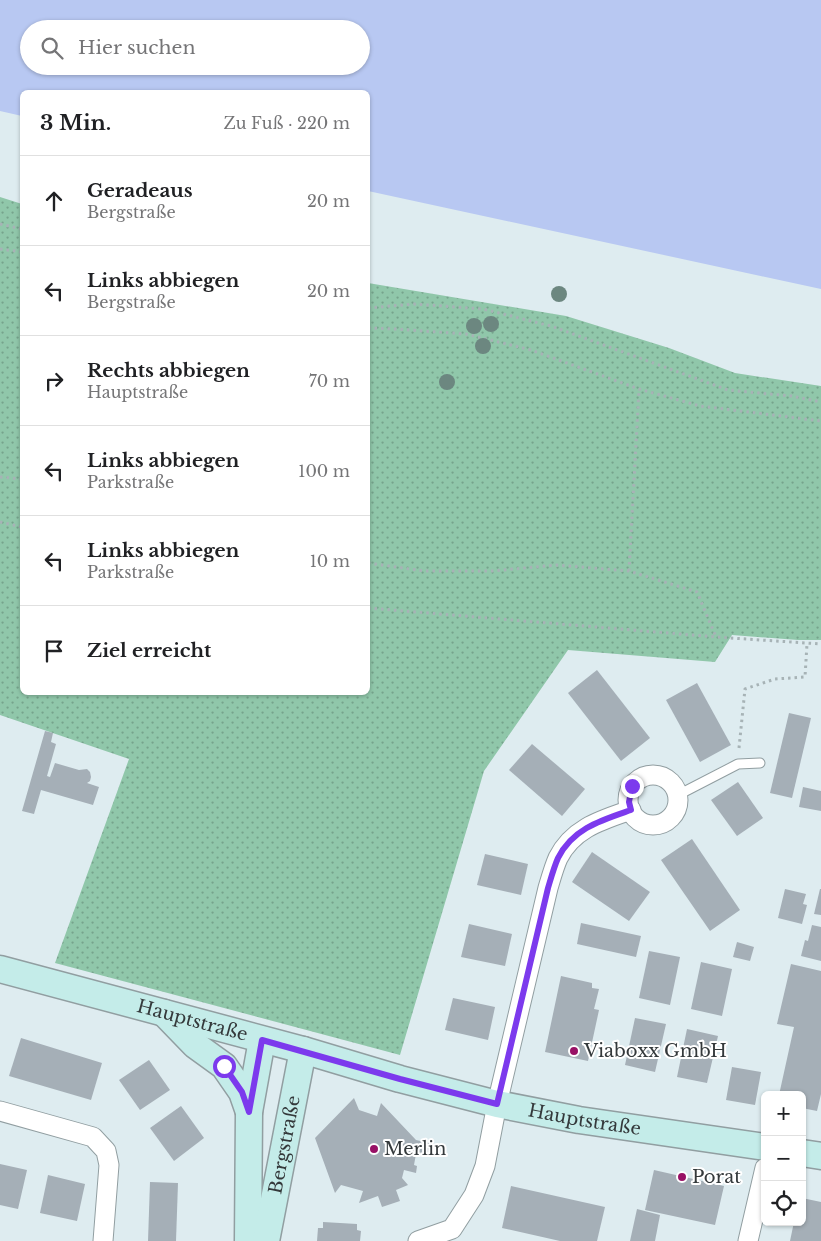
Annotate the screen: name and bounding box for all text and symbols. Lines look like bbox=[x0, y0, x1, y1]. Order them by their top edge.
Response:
search box bbox=[20, 20, 370, 75]
icon: search bbox=[38, 34, 66, 62]
text: Hier suchen bbox=[78, 36, 196, 59]
text: 3 Min. bbox=[40, 110, 111, 136]
text: Zu Fuß · 220 m bbox=[223, 113, 350, 133]
text: Geradeaus bbox=[87, 179, 193, 202]
icon: ahead bbox=[40, 187, 68, 215]
text: 20 m bbox=[307, 191, 350, 211]
text: Bergstraße bbox=[87, 202, 176, 222]
text: Links abbiegen bbox=[87, 269, 239, 292]
icon: left bbox=[40, 277, 68, 305]
text: 20 m bbox=[307, 281, 350, 301]
text: Bergstraße bbox=[87, 292, 176, 312]
text: Rechts abbiegen bbox=[87, 359, 250, 382]
icon: right bbox=[40, 367, 68, 395]
text: 70 m bbox=[309, 371, 350, 391]
text: Hauptstraße bbox=[87, 382, 188, 402]
text: Links abbiegen bbox=[87, 449, 239, 472]
icon: left bbox=[40, 457, 68, 485]
text: 100 m bbox=[298, 461, 350, 481]
text: Parkstraße bbox=[87, 472, 174, 492]
text: Links abbiegen bbox=[87, 539, 239, 562]
icon: left bbox=[40, 547, 68, 575]
text: 10 m bbox=[310, 551, 350, 571]
text: Parkstraße bbox=[87, 562, 174, 582]
icon: arrive bbox=[40, 637, 68, 665]
text: Ziel erreicht bbox=[87, 639, 211, 662]
route end bbox=[621, 775, 644, 798]
street label: Hauptstraße bbox=[134, 995, 250, 1046]
place label: Viaboxx GmbH bbox=[583, 1040, 727, 1062]
marker: Viaboxx GmbH bbox=[568, 1045, 580, 1057]
route start bbox=[213, 1055, 236, 1078]
map controls bbox=[761, 1091, 806, 1226]
button: + bbox=[761, 1091, 806, 1136]
street label: Bergstraße bbox=[264, 1094, 305, 1196]
street label: Hauptstraße bbox=[526, 1099, 642, 1140]
button: − bbox=[761, 1136, 806, 1181]
place label: Merlin bbox=[384, 1138, 446, 1160]
marker: Merlin bbox=[368, 1143, 380, 1155]
place label: Porat bbox=[692, 1166, 741, 1188]
marker: Porat bbox=[676, 1171, 688, 1183]
button: locate bbox=[761, 1181, 806, 1226]

